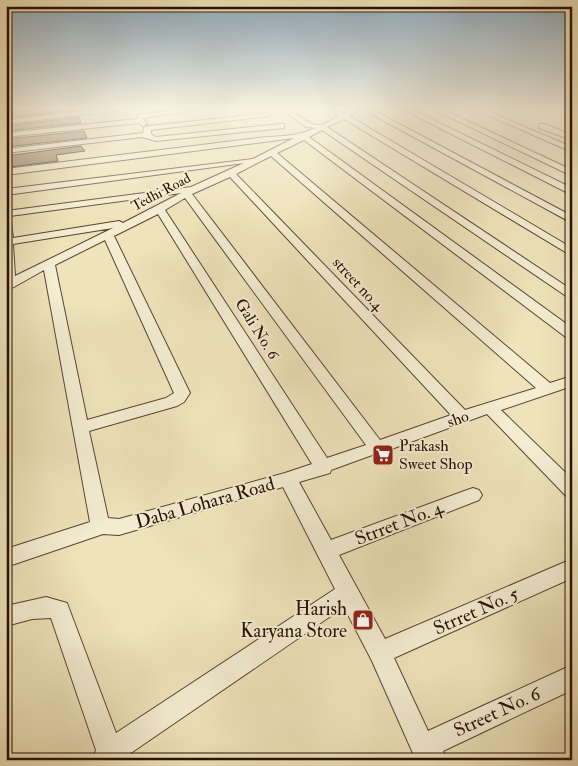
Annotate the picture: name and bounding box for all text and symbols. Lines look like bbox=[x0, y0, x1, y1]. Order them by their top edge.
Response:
street label: Tedhi Road bbox=[128, 169, 194, 215]
street label: street no.4 bbox=[328, 253, 389, 316]
street label: Gali No. 6 bbox=[231, 295, 284, 364]
street label: sho bbox=[444, 406, 472, 432]
place label: Prakash Sweet Shop bbox=[399, 436, 473, 475]
supermarket icon: Prakash Sweet Shop bbox=[371, 443, 395, 467]
street label: Daba Lohara Road bbox=[133, 471, 278, 534]
street label: Strret No. 4 bbox=[351, 495, 447, 551]
street label: Strret No. 5 bbox=[430, 581, 523, 640]
place label: Harish Karyana Store bbox=[240, 597, 347, 643]
shop icon: Harish Karyana Store bbox=[351, 608, 375, 632]
street label: Street No. 6 bbox=[450, 681, 545, 742]

